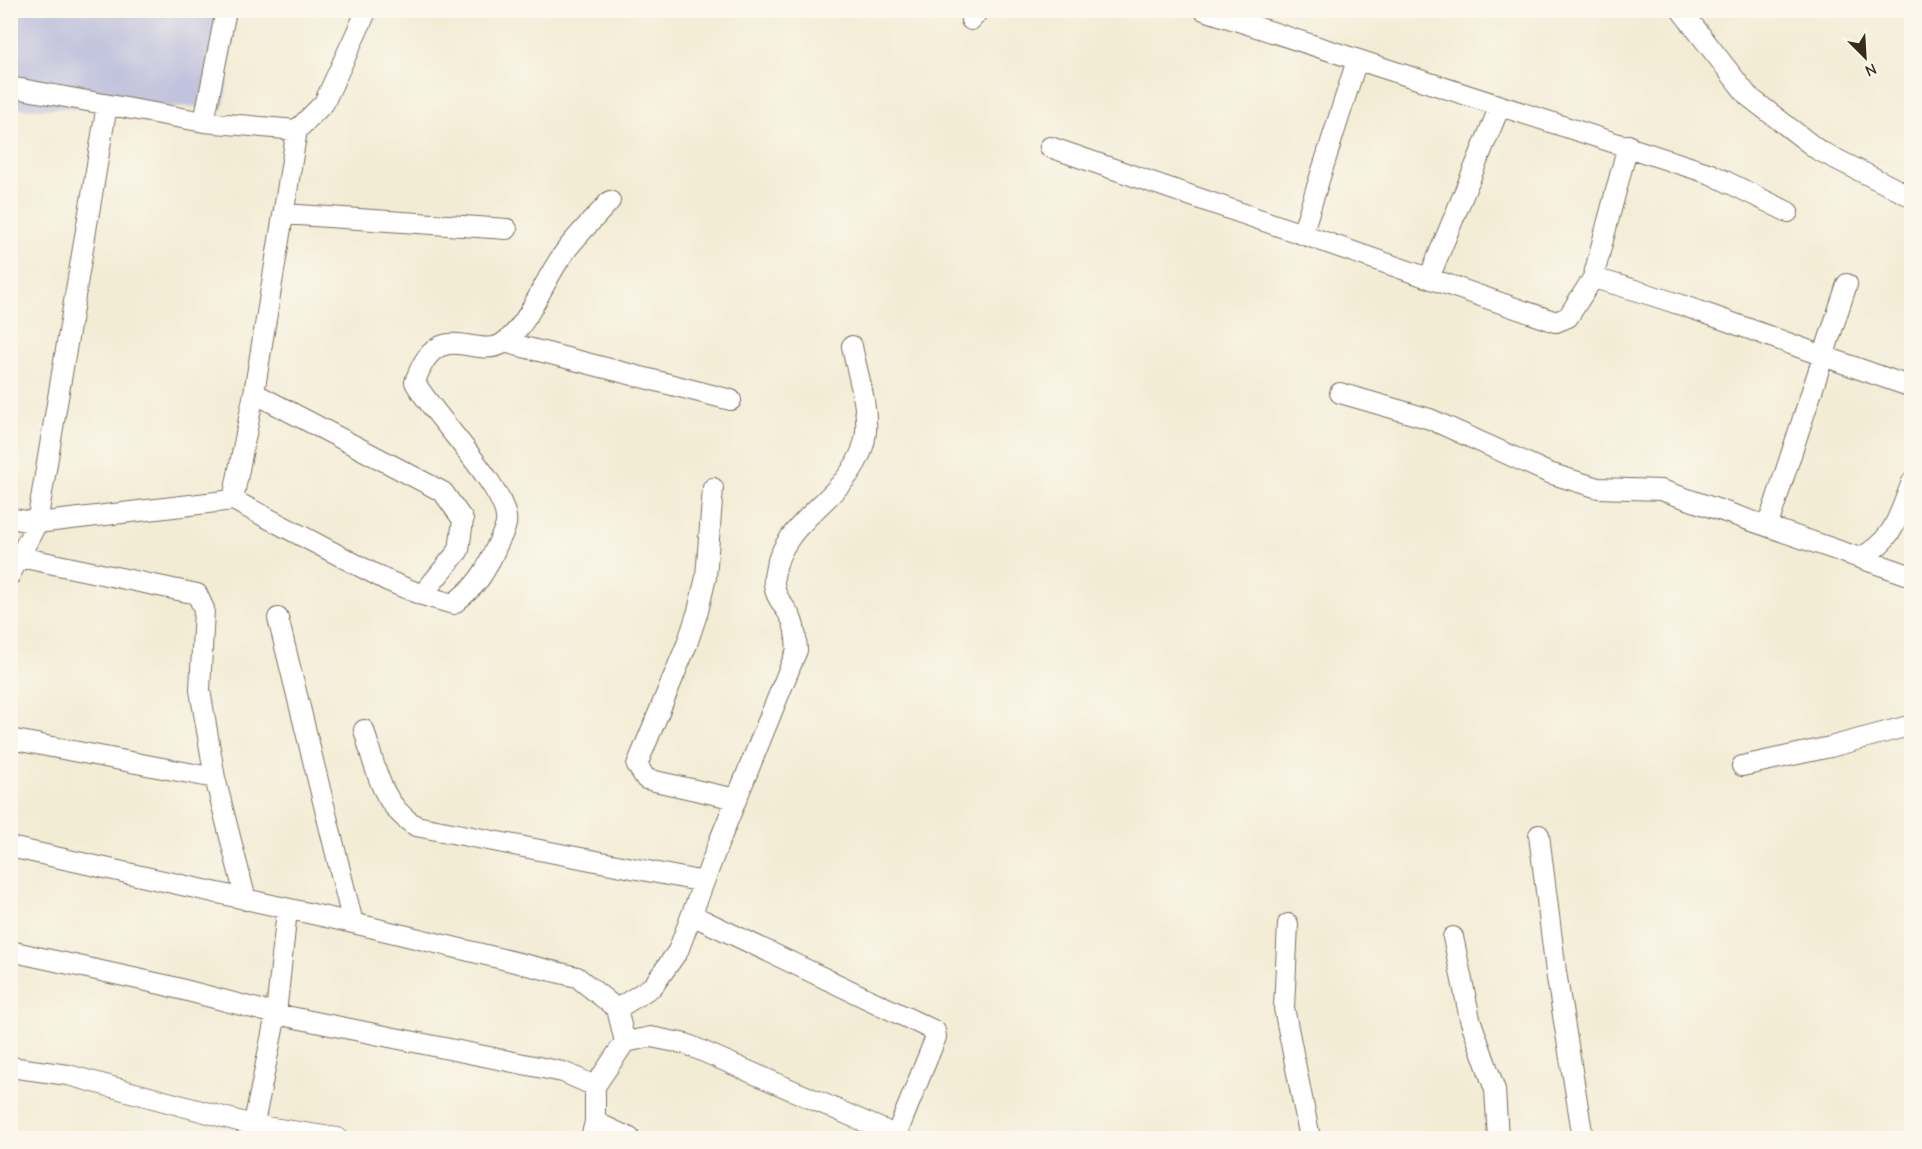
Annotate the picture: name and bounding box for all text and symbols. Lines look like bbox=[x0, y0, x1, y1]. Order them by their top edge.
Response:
north arrow bbox=[1835, 27, 1895, 87]
text: N bbox=[1862, 59, 1879, 80]

